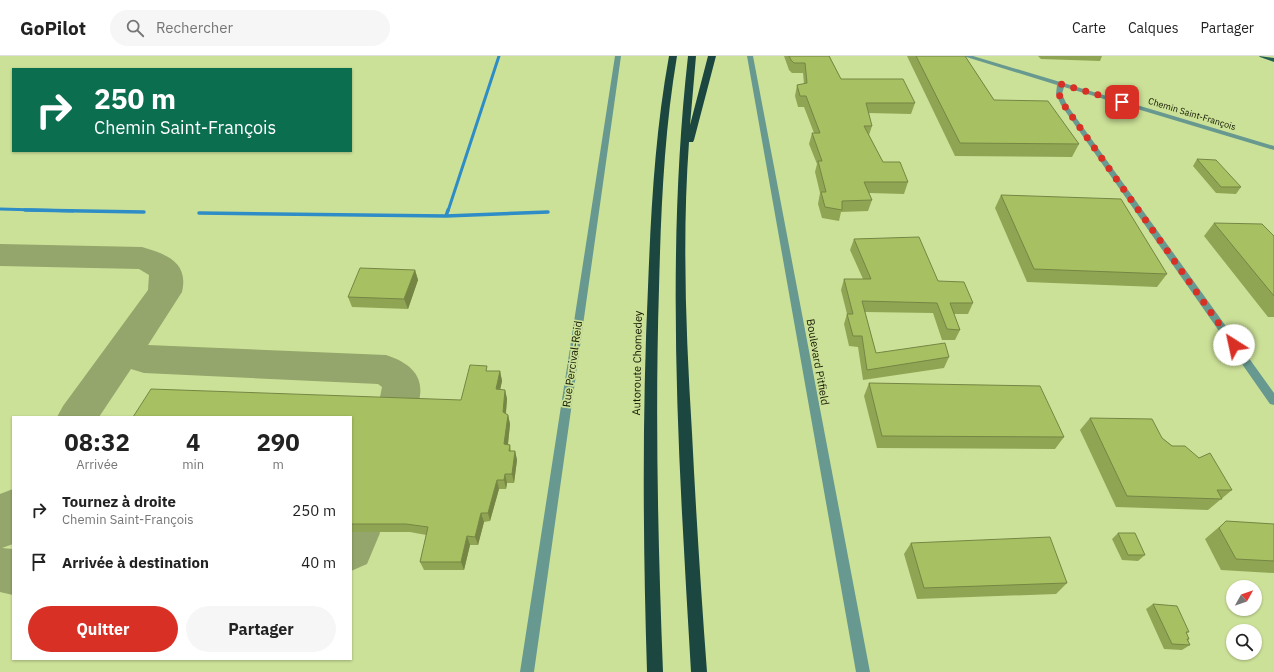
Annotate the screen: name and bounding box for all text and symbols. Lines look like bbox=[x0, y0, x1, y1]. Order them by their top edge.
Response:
search box bbox=[110, 10, 390, 46]
text: GoPilot bbox=[20, 16, 86, 40]
icon: search bbox=[124, 17, 146, 39]
text: Rechercher bbox=[156, 18, 233, 37]
text: Carte bbox=[1072, 19, 1106, 37]
text: Calques bbox=[1128, 19, 1178, 37]
text: Partager bbox=[1200, 19, 1254, 37]
text: 250 m bbox=[94, 80, 176, 117]
icon: right bbox=[28, 84, 80, 136]
pin bbox=[1105, 85, 1139, 119]
icon: arrive bbox=[1111, 91, 1133, 113]
street label: Chemin Saint-François bbox=[1147, 95, 1237, 132]
text: Chemin Saint-François bbox=[94, 116, 276, 139]
street label: Autoroute Chomedey bbox=[629, 310, 645, 416]
street label: Boulevard Pitfield bbox=[804, 318, 832, 406]
street label: Rue Percival-Reid bbox=[559, 320, 585, 408]
position arrow bbox=[1213, 324, 1255, 366]
text: 08:32 bbox=[64, 426, 130, 458]
text: 4 bbox=[186, 426, 200, 458]
text: 290 bbox=[256, 426, 300, 458]
text: Arrivée bbox=[76, 456, 118, 473]
text: min bbox=[182, 456, 204, 473]
text: m bbox=[272, 456, 284, 473]
text: Tournez à droite bbox=[62, 492, 176, 511]
icon: right bbox=[28, 499, 50, 521]
text: 250 m bbox=[292, 501, 336, 520]
text: Chemin Saint-François bbox=[62, 511, 194, 528]
icon: arrive bbox=[28, 551, 50, 573]
text: Arrivée à destination bbox=[62, 553, 209, 572]
text: 40 m bbox=[301, 553, 336, 572]
north arrow bbox=[1226, 580, 1262, 616]
map controls bbox=[1226, 580, 1262, 660]
button: Quitter bbox=[28, 606, 178, 652]
button: Partager bbox=[186, 606, 336, 652]
button: search bbox=[1226, 624, 1262, 660]

